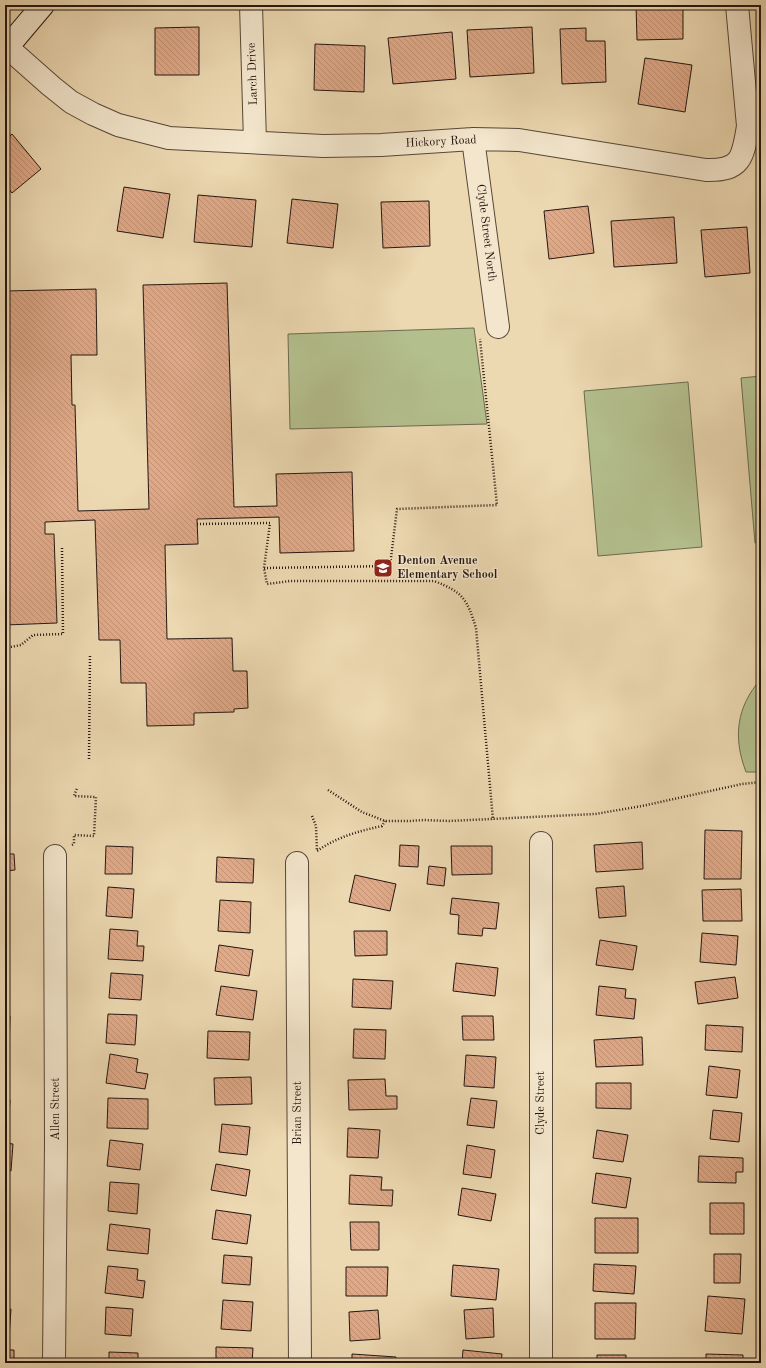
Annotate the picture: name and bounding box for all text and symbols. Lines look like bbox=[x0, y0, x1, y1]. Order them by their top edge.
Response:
street label: Larch Drive bbox=[246, 42, 260, 106]
street label: Hickory Road bbox=[405, 134, 477, 150]
street label: Clyde Street North bbox=[474, 184, 498, 283]
place label: Denton Avenue Elementary School bbox=[397, 555, 498, 581]
school or university icon: Denton Avenue Elementary School bbox=[372, 557, 394, 579]
street label: Clyde Street bbox=[535, 1071, 547, 1135]
street label: Allen Street bbox=[50, 1078, 62, 1140]
street label: Brian Street bbox=[292, 1081, 304, 1145]

